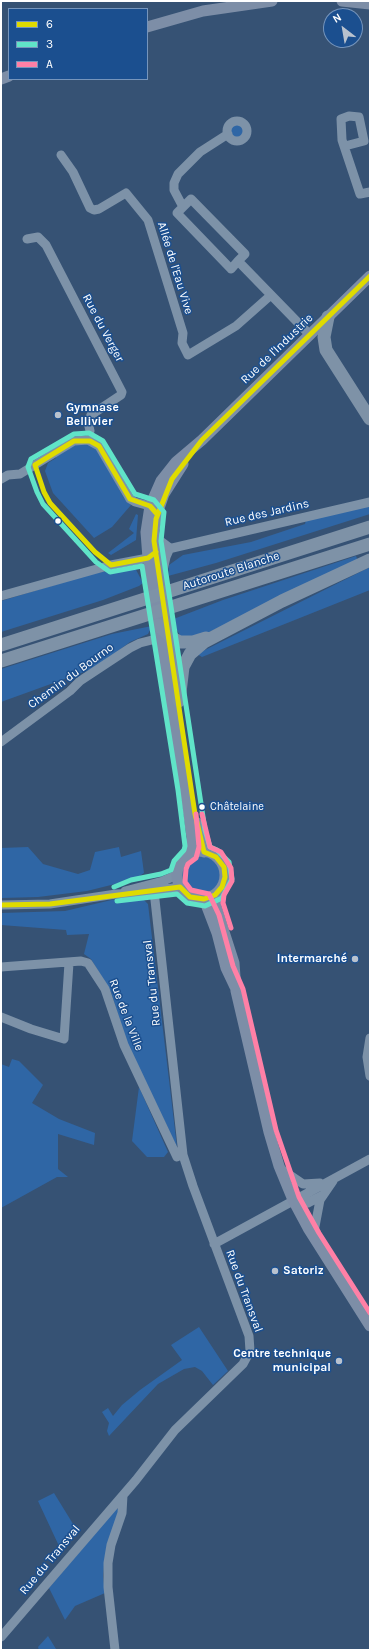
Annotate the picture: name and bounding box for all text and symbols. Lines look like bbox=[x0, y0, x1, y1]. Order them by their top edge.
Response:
legend bbox=[8, 8, 148, 80]
north arrow bbox=[323, 8, 363, 48]
text: N bbox=[330, 11, 344, 26]
text: 6 bbox=[46, 17, 53, 31]
text: 3 bbox=[46, 37, 53, 51]
text: A bbox=[46, 57, 53, 71]
street label: Allée de l'Eau Vive bbox=[154, 220, 196, 316]
street label: Rue du Verger bbox=[79, 292, 127, 364]
street label: Rue de l'Industrie bbox=[238, 311, 316, 387]
place label: Gymnase Bellivier bbox=[66, 401, 119, 429]
marker: Gymnase Bellivier bbox=[53, 410, 63, 420]
street label: Rue des Jardins bbox=[223, 496, 311, 530]
unlabelled marker bbox=[53, 516, 63, 526]
street label: Autoroute Blanche bbox=[181, 549, 281, 593]
street label: Chemin du Bourno bbox=[25, 640, 117, 712]
place label: Châtelaine bbox=[210, 800, 264, 814]
marker: Châtelaine bbox=[197, 802, 207, 812]
street label: Rue du Transval bbox=[140, 939, 164, 1027]
place label: Intermarché bbox=[277, 952, 347, 966]
marker: Intermarché bbox=[350, 954, 360, 964]
street label: Rue de la Ville bbox=[106, 977, 146, 1053]
street label: Rue du Transval bbox=[222, 1248, 266, 1334]
place label: Satoriz bbox=[283, 1264, 324, 1278]
marker: Satoriz bbox=[270, 1266, 280, 1276]
place label: Centre technique municipal bbox=[233, 1347, 331, 1375]
marker: Centre technique municipal bbox=[334, 1356, 344, 1366]
street label: Rue du Transval bbox=[17, 1522, 83, 1598]

